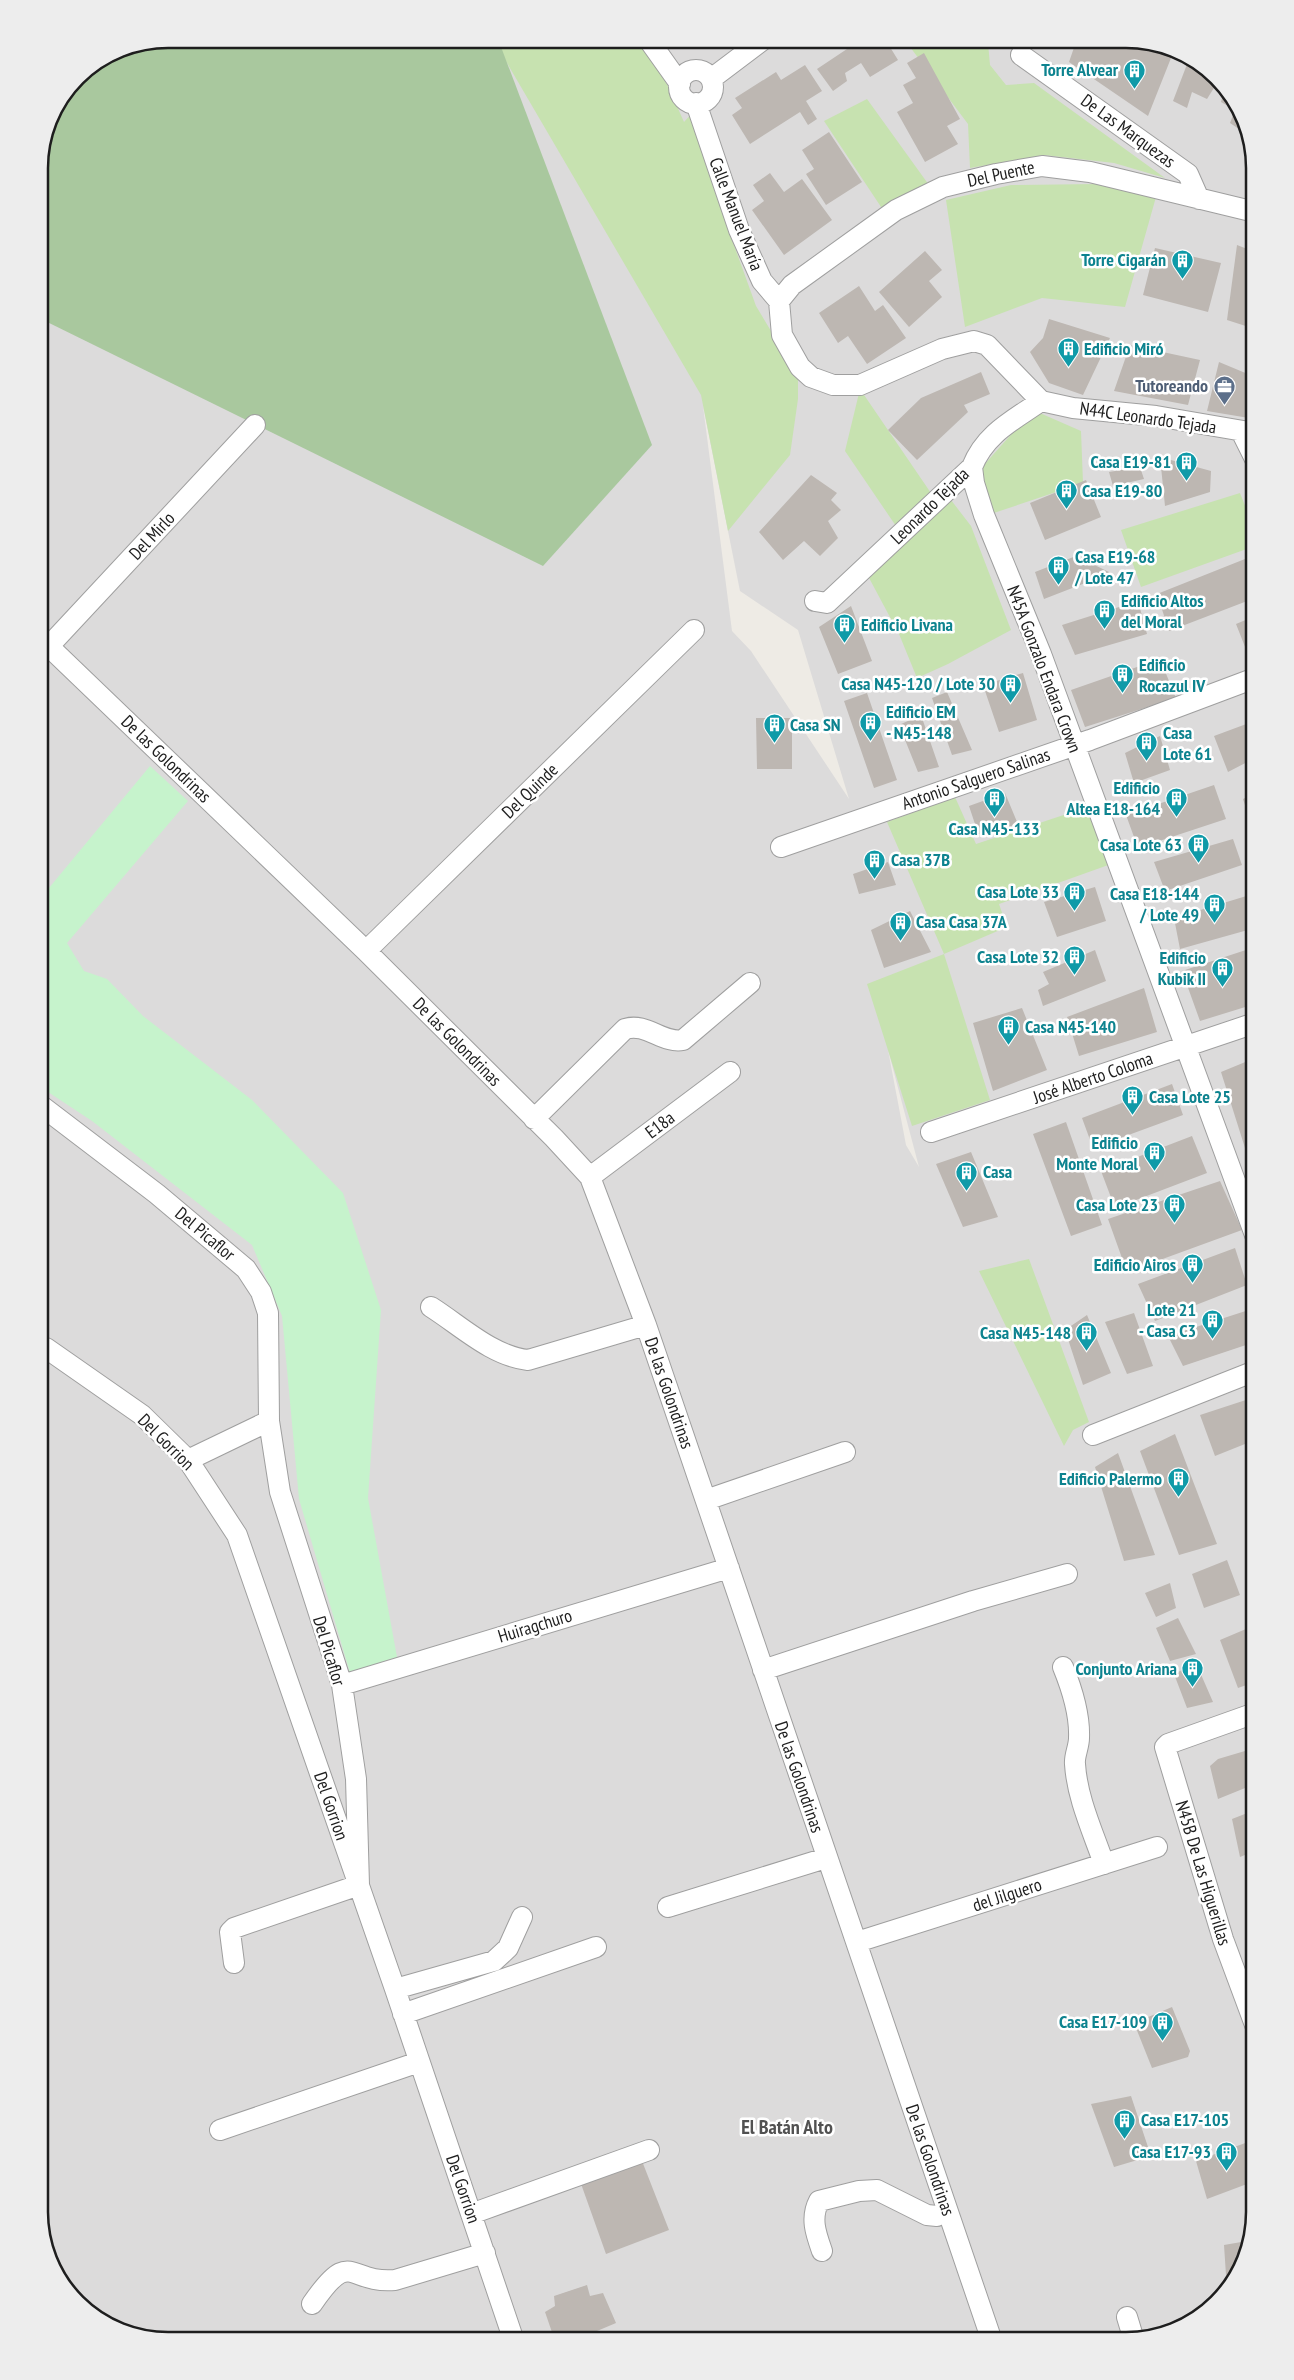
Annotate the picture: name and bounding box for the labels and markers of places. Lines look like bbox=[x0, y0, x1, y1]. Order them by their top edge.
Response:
place label: Torre Alvear bbox=[1041, 58, 1119, 81]
building icon: Torre Alvear bbox=[1122, 58, 1146, 89]
place label: Torre Cigarán bbox=[1081, 248, 1166, 271]
building icon: Torre Cigarán bbox=[1170, 248, 1194, 279]
building icon: Edificio Miró bbox=[1056, 337, 1080, 368]
place label: Edificio Miró bbox=[1084, 337, 1163, 360]
place label: Tutoreando bbox=[1135, 374, 1208, 397]
office icon: Tutoreando bbox=[1212, 374, 1236, 405]
place label: Casa E19-81 bbox=[1091, 450, 1171, 473]
building icon: Casa E19-81 bbox=[1175, 450, 1199, 481]
building icon: Casa E19-80 bbox=[1054, 479, 1078, 510]
place label: Casa E19-80 bbox=[1082, 479, 1162, 502]
place label: Casa E19-68 / Lote 47 bbox=[1074, 545, 1155, 589]
building icon: Casa E19-68 / Lote 47 bbox=[1047, 555, 1071, 586]
place label: Edificio Altos del Moral bbox=[1121, 589, 1203, 633]
building icon: Edificio Altos del Moral bbox=[1093, 599, 1117, 630]
building icon: Edificio Livana bbox=[833, 613, 857, 644]
place label: Edificio Livana bbox=[861, 613, 953, 636]
place label: Edificio Rocazul IV bbox=[1139, 653, 1206, 697]
building icon: Edificio Rocazul IV bbox=[1111, 663, 1135, 694]
place label: Casa N45-120 / Lote 30 bbox=[841, 672, 995, 695]
building icon: Casa N45-120 / Lote 30 bbox=[999, 672, 1023, 703]
place label: Edificio EM - N45-148 bbox=[886, 700, 956, 744]
building icon: Edificio EM - N45-148 bbox=[858, 710, 882, 741]
building icon: Casa SN bbox=[762, 713, 786, 744]
place label: Casa SN bbox=[790, 713, 841, 736]
place label: Casa Lote 61 bbox=[1163, 721, 1212, 765]
building icon: Casa Lote 61 bbox=[1135, 731, 1159, 762]
place label: Edificio Altea E18-164 bbox=[1065, 776, 1160, 820]
building icon: Edificio Altea E18-164 bbox=[1164, 786, 1188, 817]
building icon: Casa N45-133 bbox=[982, 787, 1006, 818]
place label: Casa N45-133 bbox=[948, 817, 1040, 840]
place label: Casa Lote 63 bbox=[1100, 833, 1182, 856]
building icon: Casa Lote 63 bbox=[1186, 833, 1210, 864]
building icon: Casa 37B bbox=[863, 848, 887, 879]
place label: Casa 37B bbox=[891, 848, 950, 871]
place label: Casa Lote 33 bbox=[977, 880, 1059, 903]
building icon: Casa Lote 33 bbox=[1063, 880, 1087, 911]
place label: Casa E18-144 / Lote 49 bbox=[1110, 882, 1199, 926]
building icon: Casa E18-144 / Lote 49 bbox=[1203, 892, 1227, 923]
building icon: Casa Casa 37A bbox=[888, 910, 912, 941]
place label: Casa Casa 37A bbox=[916, 910, 1008, 933]
place label: Casa Lote 32 bbox=[977, 945, 1059, 968]
building icon: Casa Lote 32 bbox=[1063, 945, 1087, 976]
place label: Edificio Kubik II bbox=[1158, 946, 1206, 990]
building icon: Edificio Kubik II bbox=[1210, 956, 1234, 987]
building icon: Casa N45-140 bbox=[997, 1015, 1021, 1046]
place label: Casa N45-140 bbox=[1025, 1015, 1116, 1038]
building icon: Casa Lote 25 bbox=[1121, 1085, 1145, 1116]
place label: Casa Lote 25 bbox=[1149, 1085, 1231, 1108]
place label: Edificio Monte Moral bbox=[1056, 1131, 1139, 1175]
building icon: Edificio Monte Moral bbox=[1142, 1141, 1166, 1172]
building icon: Casa bbox=[955, 1160, 979, 1191]
place label: Casa bbox=[983, 1160, 1012, 1183]
place label: Casa Lote 23 bbox=[1076, 1193, 1158, 1216]
building icon: Casa Lote 23 bbox=[1162, 1193, 1186, 1224]
place label: Edificio Airos bbox=[1094, 1253, 1176, 1276]
building icon: Edificio Airos bbox=[1180, 1253, 1204, 1284]
place label: Lote 21 - Casa C3 bbox=[1139, 1298, 1196, 1342]
building icon: Lote 21 - Casa C3 bbox=[1200, 1308, 1224, 1339]
place label: Casa N45-148 bbox=[980, 1321, 1071, 1344]
building icon: Casa N45-148 bbox=[1075, 1321, 1099, 1352]
place label: Edificio Palermo bbox=[1059, 1467, 1162, 1490]
building icon: Edificio Palermo bbox=[1166, 1467, 1190, 1498]
place label: Conjunto Ariana bbox=[1075, 1657, 1177, 1680]
building icon: Conjunto Ariana bbox=[1181, 1657, 1205, 1688]
place label: Casa E17-109 bbox=[1059, 2010, 1147, 2033]
building icon: Casa E17-109 bbox=[1151, 2010, 1175, 2041]
building icon: Casa E17-105 bbox=[1113, 2108, 1137, 2139]
place label: Casa E17-105 bbox=[1141, 2108, 1229, 2131]
place label: Casa E17-93 bbox=[1131, 2140, 1211, 2163]
building icon: Casa E17-93 bbox=[1215, 2140, 1239, 2171]

